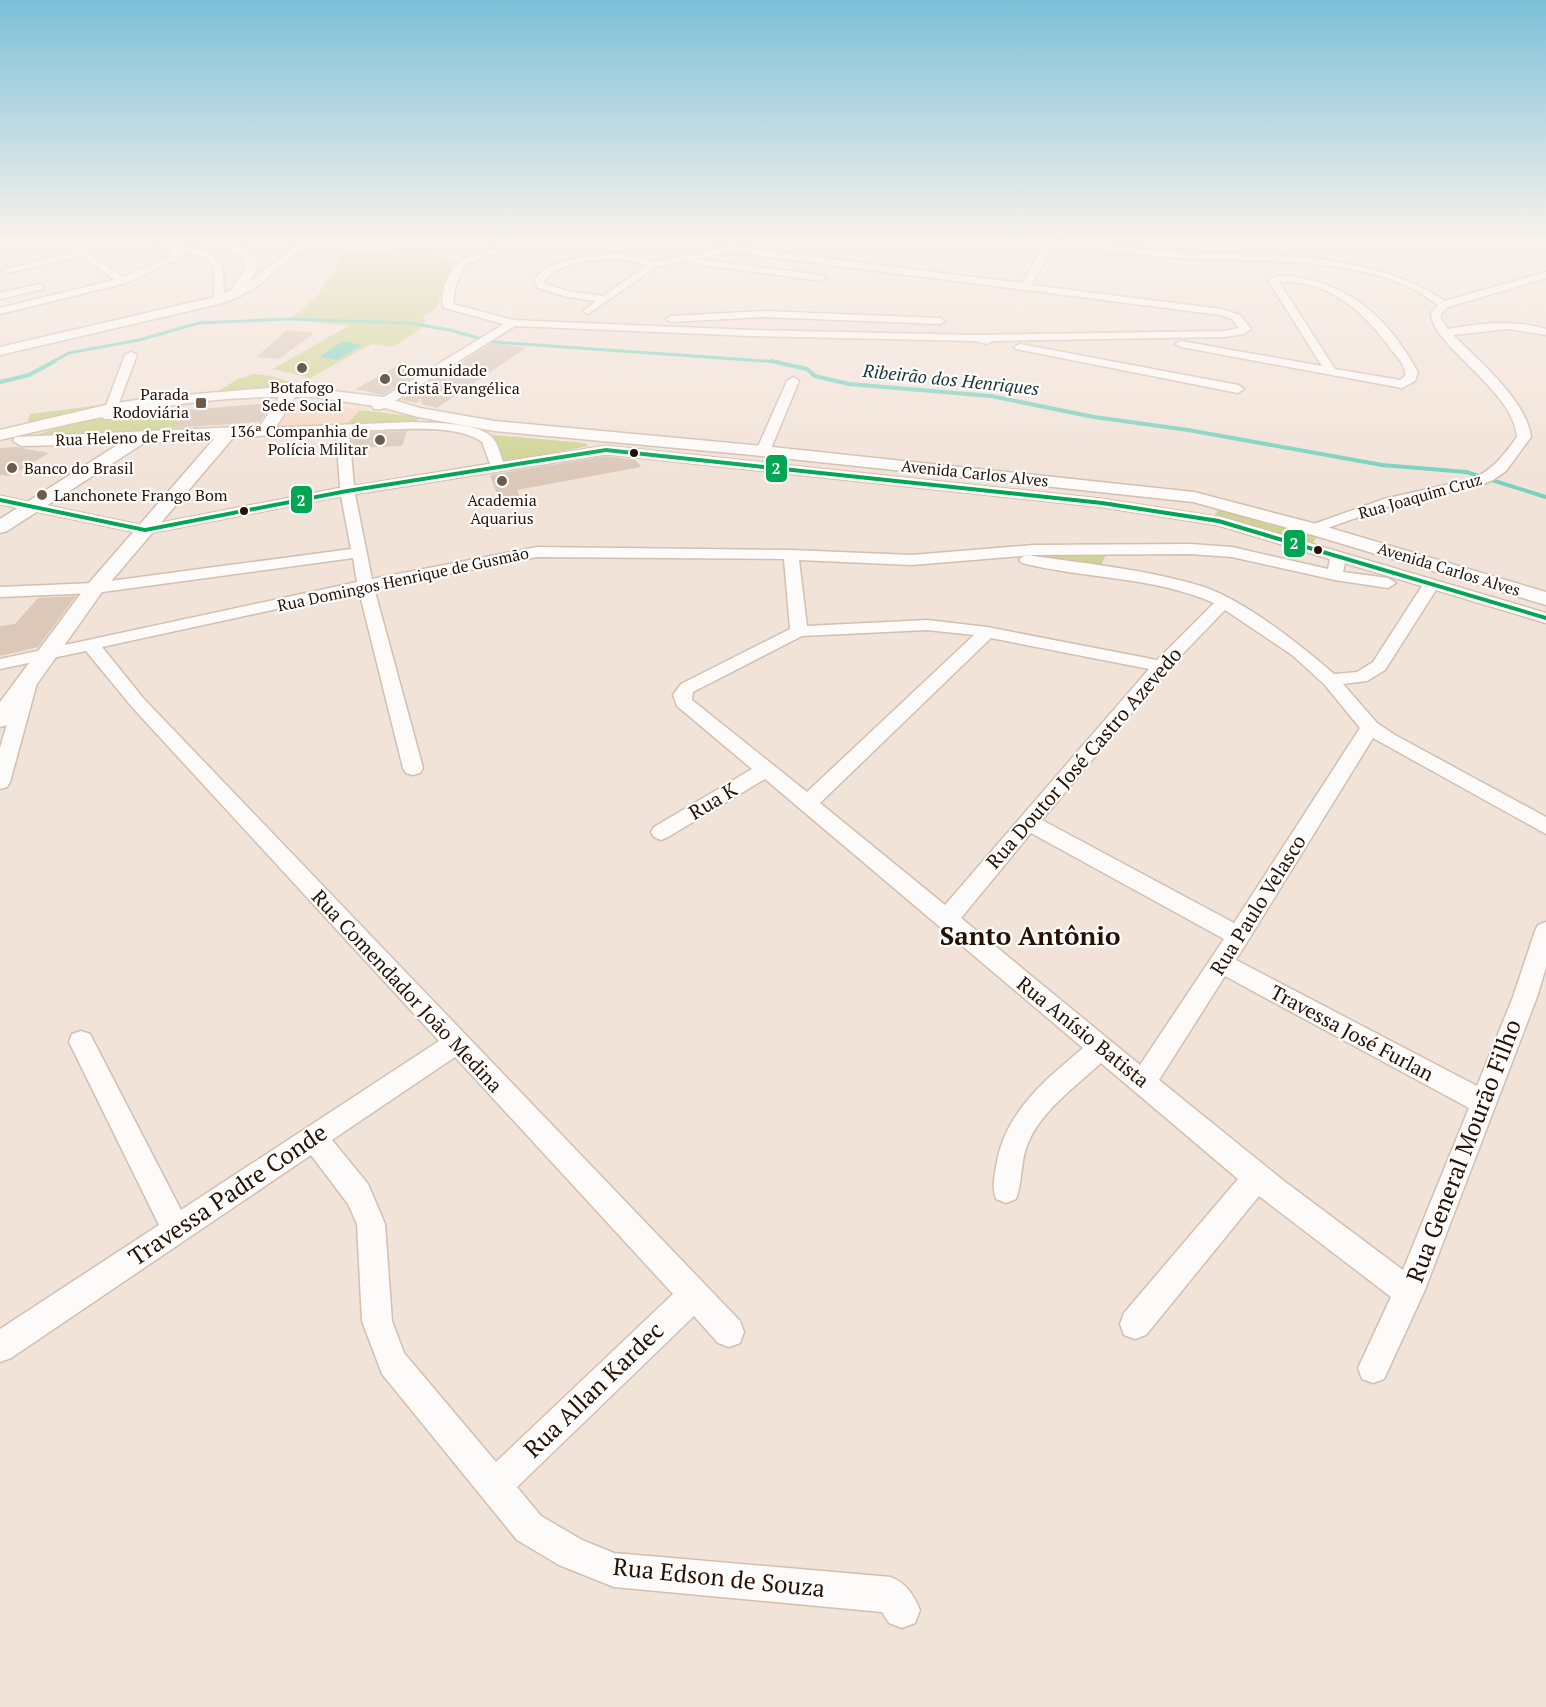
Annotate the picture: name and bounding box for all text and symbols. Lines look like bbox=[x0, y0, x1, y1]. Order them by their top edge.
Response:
water label: Ribeirão dos Henriques bbox=[861, 358, 1041, 400]
place label: Comunidade Cristã Evangélica bbox=[397, 359, 520, 399]
marker: Botafogo Sede Social bbox=[295, 361, 309, 375]
marker: Comunidade Cristã Evangélica bbox=[378, 372, 392, 386]
place label: Botafogo Sede Social bbox=[262, 376, 342, 416]
place label: Parada Rodoviária bbox=[113, 383, 189, 423]
marker: Parada Rodoviária bbox=[194, 396, 208, 410]
place label: 136ª Companhia de Polícia Militar bbox=[229, 420, 369, 460]
street label: Rua Heleno de Freitas bbox=[55, 423, 211, 451]
marker: 136ª Companhia de Polícia Militar bbox=[373, 433, 387, 447]
unlabelled marker bbox=[628, 447, 640, 459]
line badge: 2 bbox=[765, 454, 788, 483]
street label: Avenida Carlos Alves bbox=[900, 454, 1050, 492]
place label: Banco do Brasil bbox=[24, 457, 134, 479]
text: 2 bbox=[771, 457, 781, 479]
marker: Banco do Brasil bbox=[5, 461, 19, 475]
street label: Rua Joaquim Cruz bbox=[1356, 468, 1484, 524]
marker: Academia Aquarius bbox=[495, 474, 509, 488]
place label: Lanchonete Frango Bom bbox=[54, 484, 228, 506]
line badge: 2 bbox=[290, 485, 313, 514]
marker: Lanchonete Frango Bom bbox=[35, 488, 49, 502]
text: 2 bbox=[296, 489, 306, 511]
place label: Academia Aquarius bbox=[467, 489, 537, 529]
unlabelled marker bbox=[238, 505, 250, 517]
line badge: 2 bbox=[1283, 529, 1306, 558]
text: 2 bbox=[1289, 532, 1299, 554]
street label: Avenida Carlos Alves bbox=[1375, 537, 1523, 601]
street label: Rua Domingos Henrique de Gusmão bbox=[275, 542, 531, 616]
unlabelled marker bbox=[1312, 544, 1324, 556]
street label: Rua Doutor José Castro Azevedo bbox=[980, 641, 1187, 874]
street label: Rua K bbox=[683, 776, 742, 826]
street label: Rua Paulo Velasco bbox=[1204, 829, 1312, 980]
street label: Rua Comendador João Medina bbox=[306, 883, 509, 1098]
district label: Santo Antônio bbox=[940, 918, 1120, 952]
street label: Rua Anísio Batista bbox=[1011, 970, 1155, 1093]
street label: Travessa José Furlan bbox=[1266, 978, 1439, 1087]
street label: Rua General Mourão Filho bbox=[1398, 1014, 1528, 1287]
street label: Travessa Padre Conde bbox=[122, 1116, 333, 1272]
street label: Rua Allan Kardec bbox=[516, 1314, 670, 1464]
street label: Rua Edson de Souza bbox=[611, 1550, 827, 1604]

